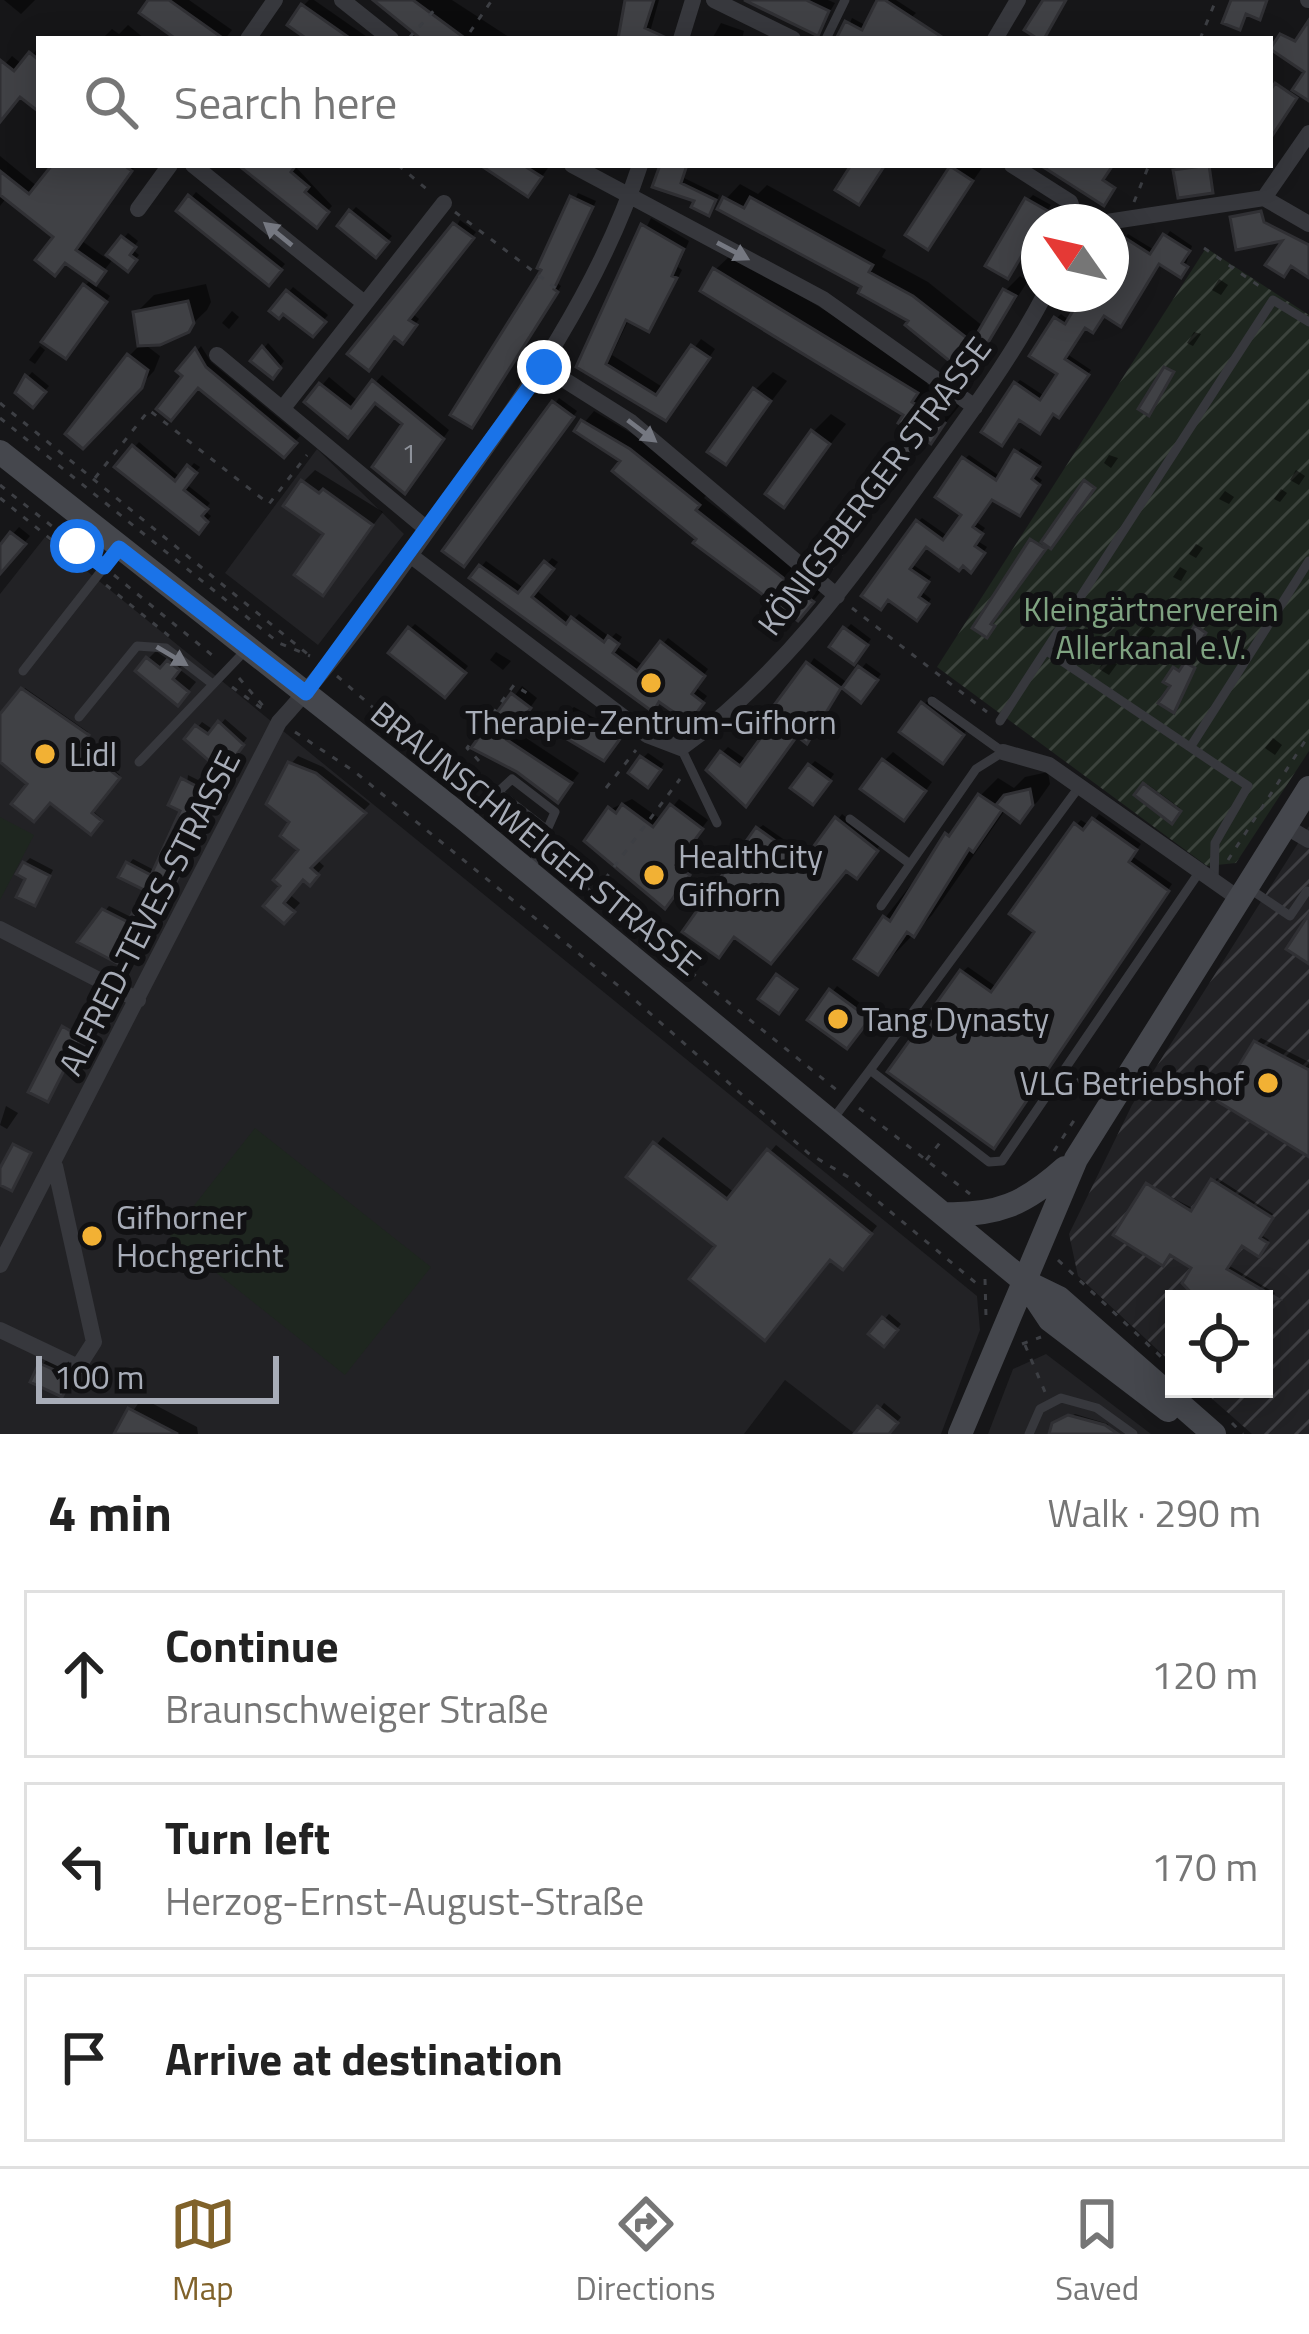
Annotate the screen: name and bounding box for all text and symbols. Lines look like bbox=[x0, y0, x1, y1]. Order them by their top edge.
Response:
search box bbox=[36, 36, 1273, 168]
text: Search here bbox=[174, 68, 397, 136]
icon: search bbox=[78, 69, 144, 135]
north arrow bbox=[1021, 204, 1129, 312]
one-way arrow bbox=[262, 221, 293, 247]
one-way arrow bbox=[715, 240, 750, 261]
street label: KÖNIGSBERGER STRASSE bbox=[745, 326, 1003, 646]
route end bbox=[517, 340, 571, 394]
one-way arrow bbox=[626, 418, 658, 442]
house number: 1 bbox=[401, 432, 417, 473]
route start bbox=[50, 519, 104, 573]
park label: Kleingärtnerverein Allerkanal e.V. bbox=[1023, 584, 1279, 672]
one-way arrow bbox=[156, 644, 189, 666]
marker: Therapie-Zentrum-Gifhorn bbox=[638, 670, 664, 696]
street label: BRAUNSCHWEIGER STRASSE bbox=[360, 689, 712, 987]
place label: Therapie-Zentrum-Gifhorn bbox=[465, 697, 837, 747]
place label: Lidl bbox=[69, 729, 117, 779]
marker: Lidl bbox=[32, 741, 58, 767]
street label: ALFRED-TEVES-STRASSE bbox=[45, 742, 253, 1084]
place label: HealthCity Gifhorn bbox=[678, 831, 823, 919]
marker: HealthCity Gifhorn bbox=[641, 862, 667, 888]
place label: Tang Dynasty bbox=[862, 994, 1049, 1044]
marker: Tang Dynasty bbox=[825, 1006, 851, 1032]
place label: VLG Betriebshof bbox=[1020, 1058, 1244, 1108]
marker: VLG Betriebshof bbox=[1255, 1070, 1281, 1096]
place label: Gifhorner Hochgericht bbox=[116, 1192, 284, 1280]
marker: Gifhorner Hochgericht bbox=[79, 1223, 105, 1249]
map controls bbox=[1165, 1290, 1273, 1398]
button: locate bbox=[1165, 1290, 1273, 1398]
scale bar bbox=[36, 1350, 279, 1403]
text: 100 m bbox=[54, 1352, 144, 1402]
text: 4 min bbox=[48, 1473, 172, 1551]
text: Walk · 290 m bbox=[1047, 1483, 1261, 1542]
text: Continue bbox=[165, 1611, 339, 1679]
icon: ahead bbox=[51, 1641, 117, 1707]
text: 120 m bbox=[1151, 1645, 1258, 1704]
text: Braunschweiger Straße bbox=[165, 1679, 549, 1738]
text: Turn left bbox=[165, 1803, 330, 1871]
icon: left bbox=[51, 1833, 117, 1899]
text: 170 m bbox=[1151, 1837, 1258, 1896]
text: Herzog-Ernst-August-Straße bbox=[165, 1871, 644, 1930]
text: Arrive at destination bbox=[165, 2024, 563, 2092]
icon: arrive bbox=[51, 2025, 117, 2091]
tab: Map bbox=[170, 2191, 236, 2313]
tab: Directions bbox=[576, 2191, 715, 2313]
tab: Saved bbox=[1055, 2191, 1139, 2313]

